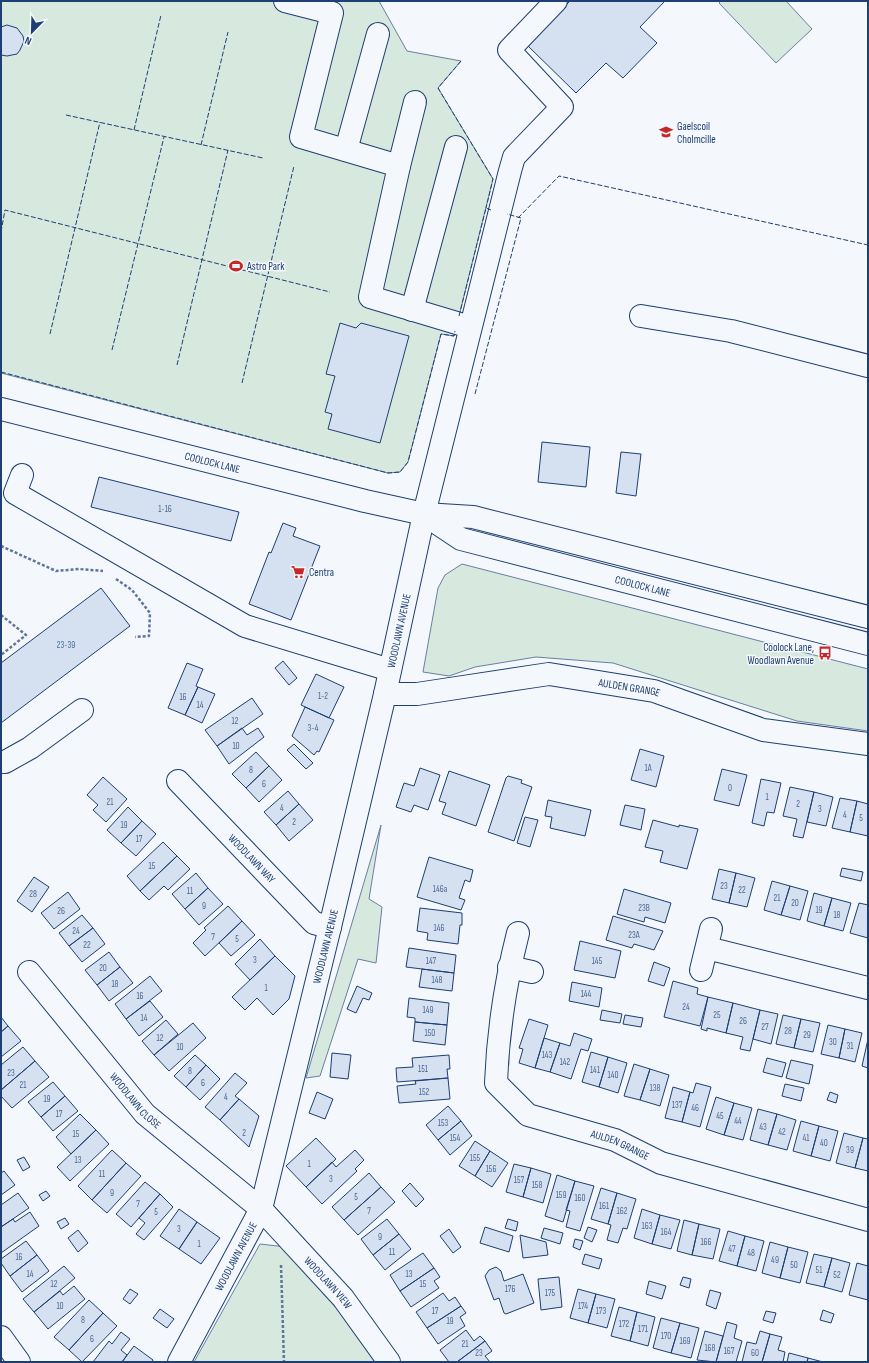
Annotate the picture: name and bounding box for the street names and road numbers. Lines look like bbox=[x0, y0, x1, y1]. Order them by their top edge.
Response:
street label: COOLOCK LANE bbox=[183, 450, 241, 476]
street label: COOLOCK LANE bbox=[614, 573, 672, 600]
street label: WOODLAWN AVENUE bbox=[385, 592, 414, 669]
street label: AULDEN GRANGE bbox=[597, 676, 662, 700]
street label: WOODLAWN WAY bbox=[225, 832, 278, 886]
street label: WOODLAWN AVENUE bbox=[310, 908, 341, 985]
street label: WOODLAWN CLOSE bbox=[107, 1070, 163, 1131]
street label: AULDEN GRANGE bbox=[588, 1127, 651, 1163]
street label: WOODLAWN AVENUE bbox=[212, 1220, 260, 1293]
street label: WOODLAWN VIEW bbox=[301, 1254, 355, 1311]

